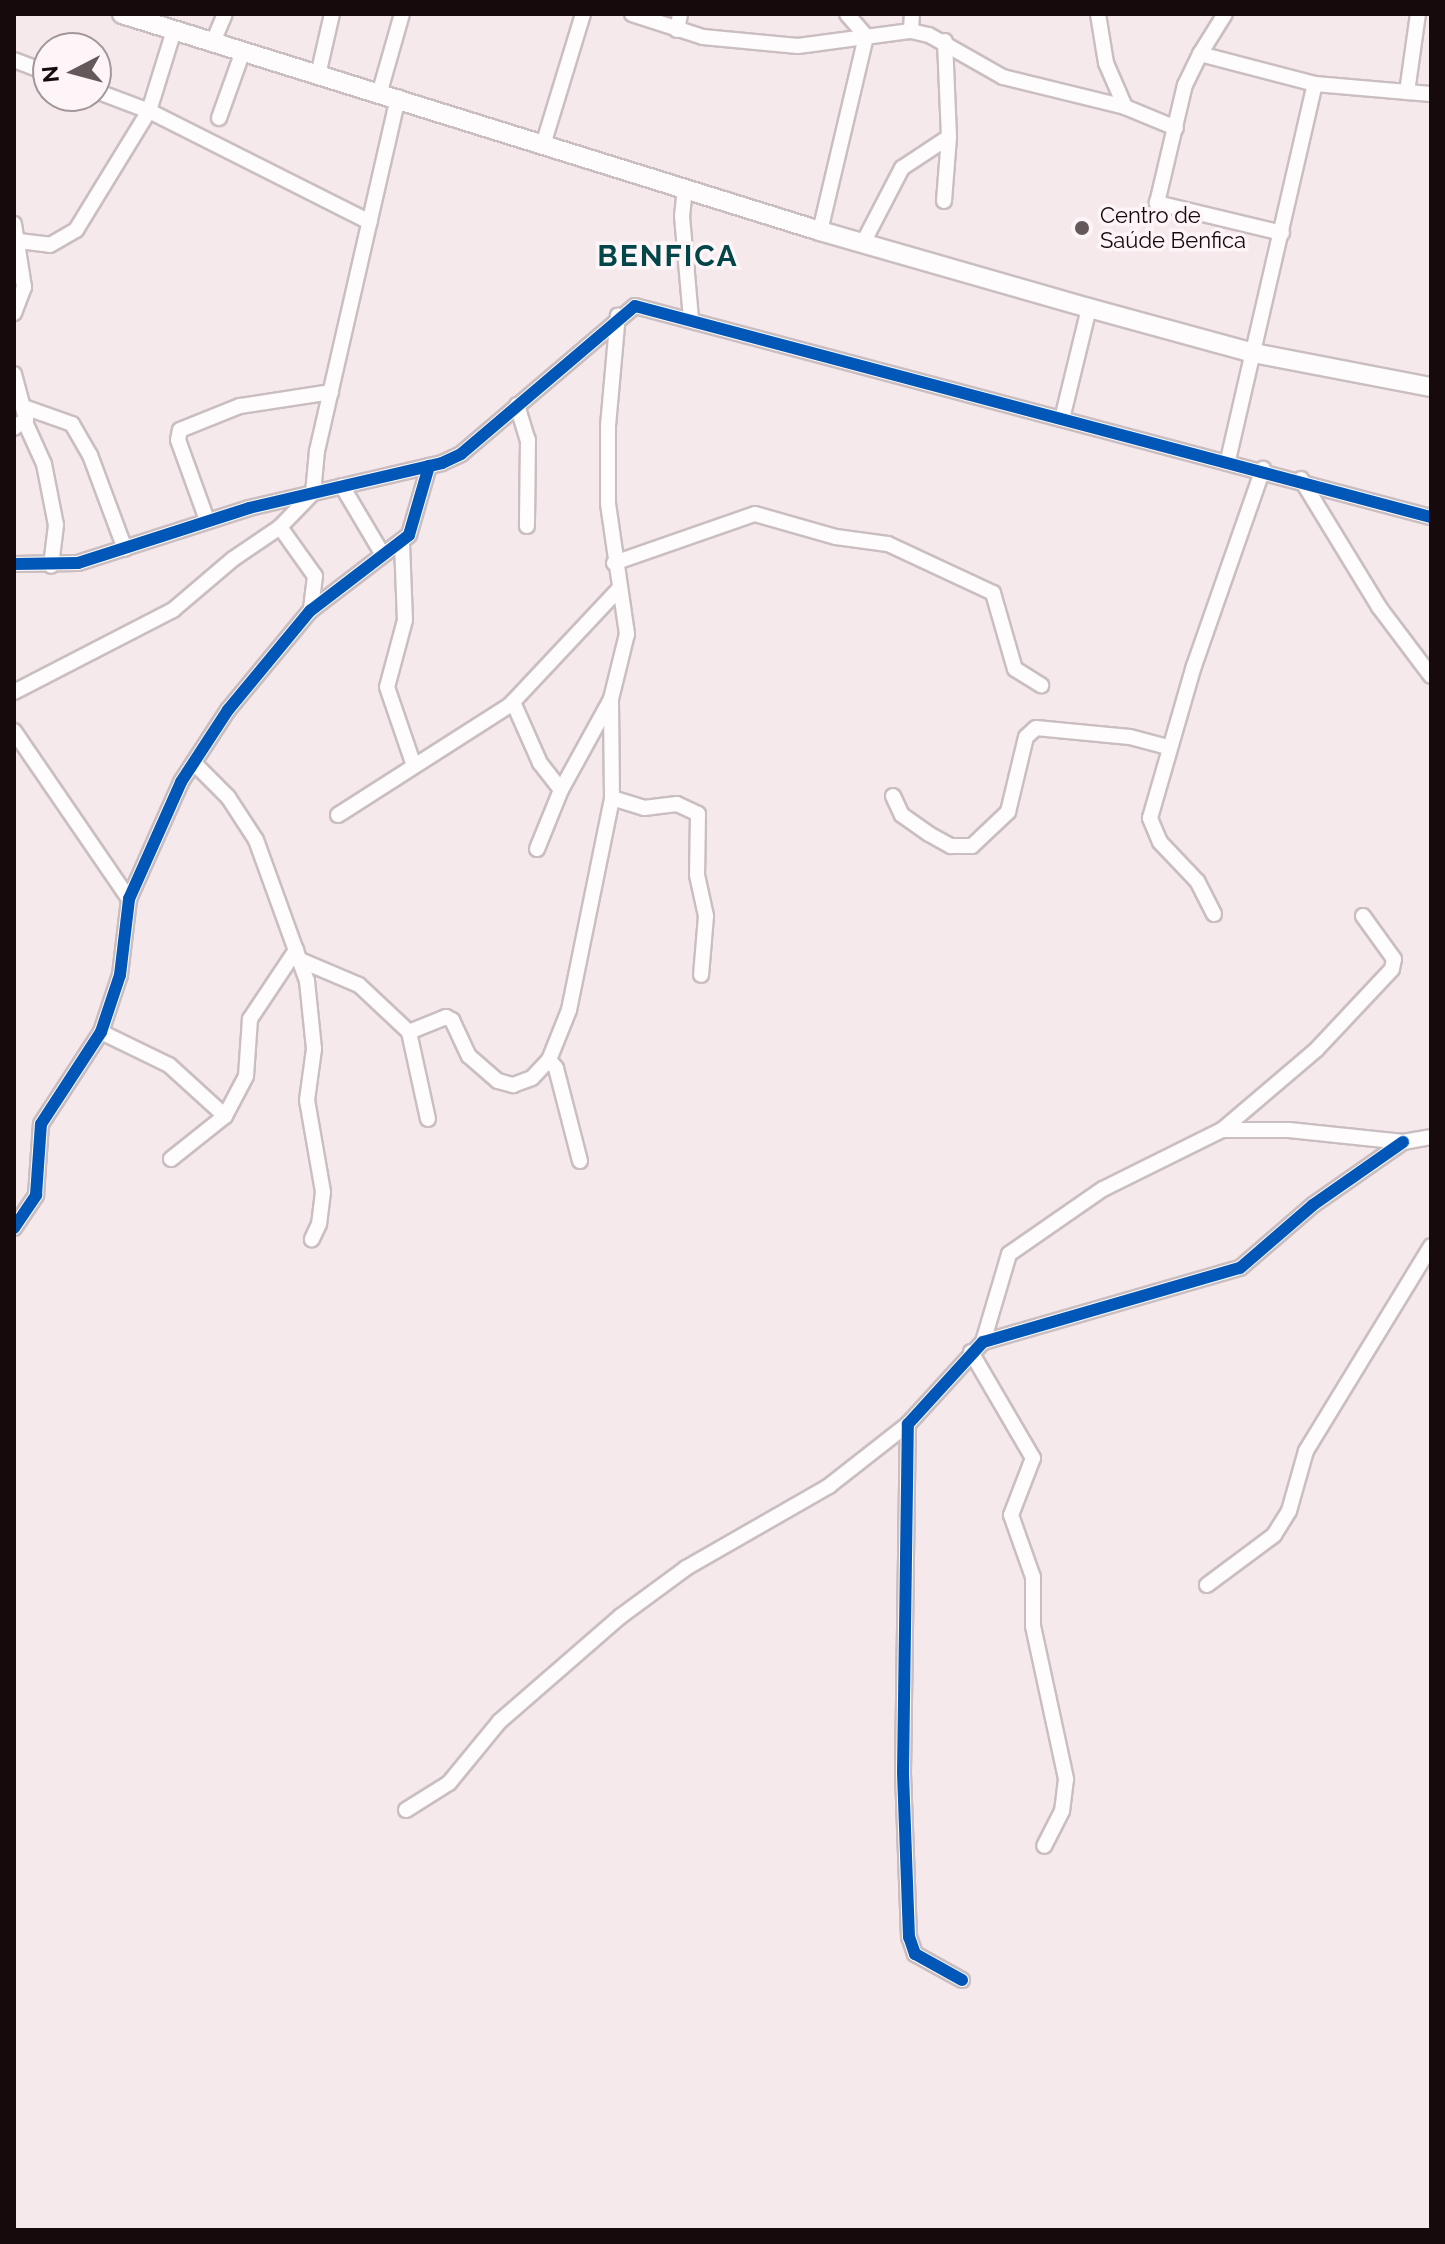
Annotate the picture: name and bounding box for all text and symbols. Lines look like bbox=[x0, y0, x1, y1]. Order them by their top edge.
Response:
north arrow bbox=[32, 32, 112, 112]
text: N bbox=[36, 65, 64, 84]
place label: Centro de Saúde Benfica bbox=[1100, 202, 1246, 254]
marker: Centro de Saúde Benfica bbox=[1071, 217, 1093, 239]
district label: BENFICA bbox=[597, 238, 739, 274]

